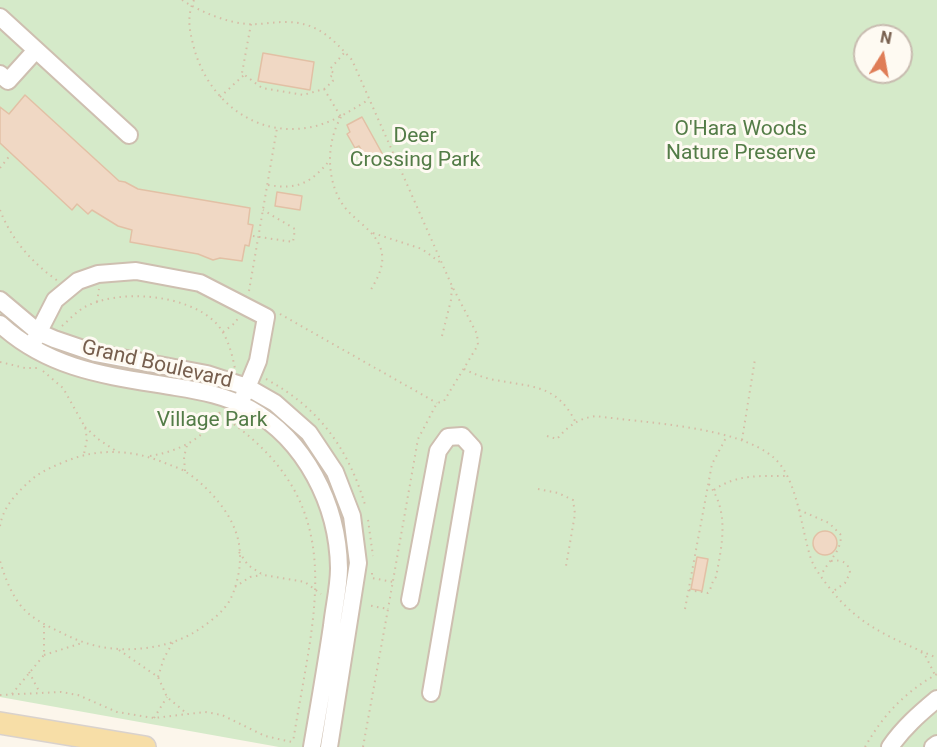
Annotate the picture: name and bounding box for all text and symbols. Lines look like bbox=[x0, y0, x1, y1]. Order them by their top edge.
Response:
north arrow bbox=[853, 24, 913, 84]
text: N bbox=[879, 27, 893, 48]
park label: O'Hara Woods Nature Preserve bbox=[666, 117, 816, 167]
park label: Deer Crossing Park bbox=[350, 124, 480, 174]
street label: Grand Boulevard bbox=[79, 335, 235, 395]
park label: Village Park bbox=[157, 408, 267, 434]

